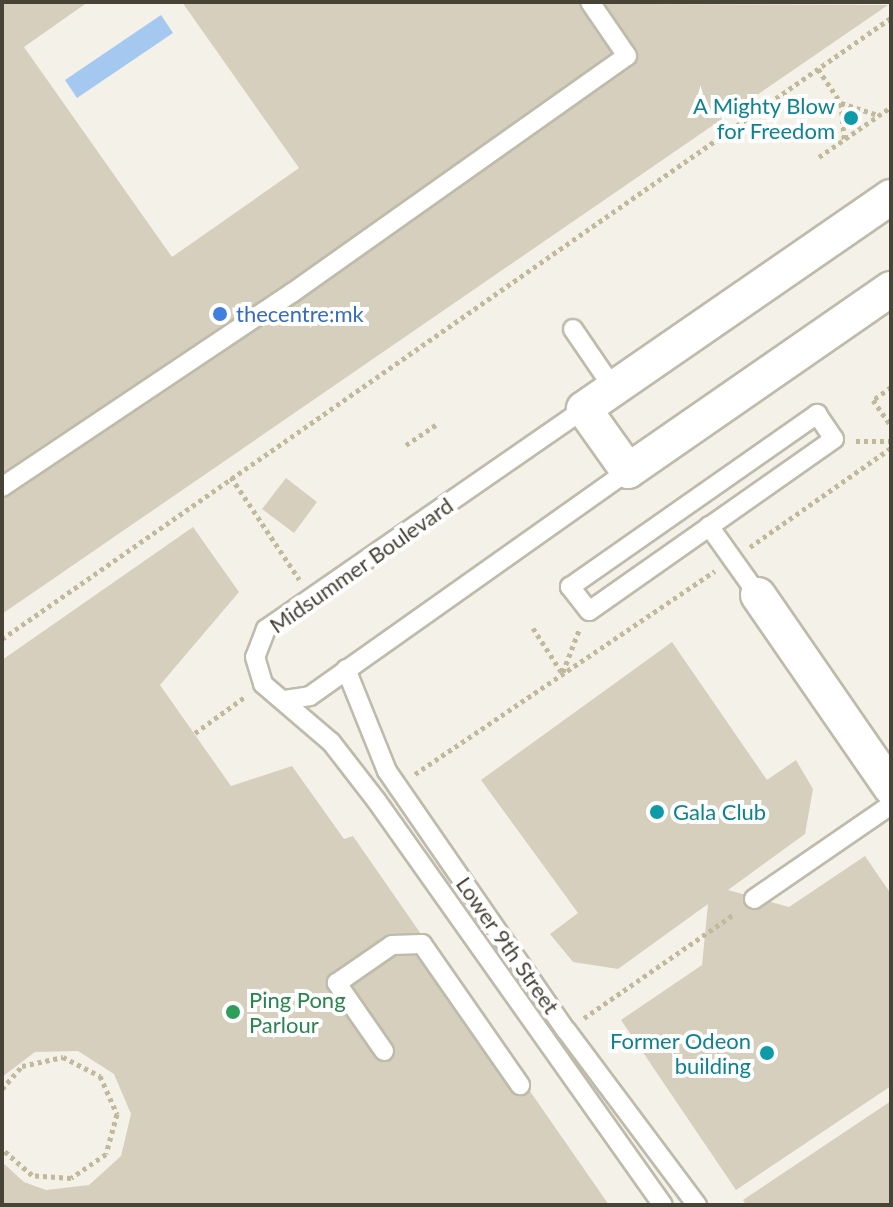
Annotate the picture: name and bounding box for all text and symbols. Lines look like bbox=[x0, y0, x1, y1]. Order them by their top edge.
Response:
place label: A Mighty Blow for Freedom bbox=[692, 92, 835, 144]
marker: A Mighty Blow for Freedom bbox=[842, 109, 860, 127]
place label: thecentre:mk bbox=[236, 301, 364, 327]
marker: thecentre:mk bbox=[211, 305, 229, 323]
street label: Midsummer Boulevard bbox=[264, 492, 458, 638]
place label: Gala Club bbox=[673, 799, 766, 825]
marker: Gala Club bbox=[648, 803, 666, 821]
street label: Lower 9th Street bbox=[451, 871, 565, 1019]
place label: Ping Pong Parlour bbox=[249, 986, 346, 1038]
marker: Ping Pong Parlour bbox=[224, 1003, 242, 1021]
place label: Former Odeon building bbox=[610, 1027, 751, 1078]
marker: Former Odeon building bbox=[758, 1044, 776, 1062]

